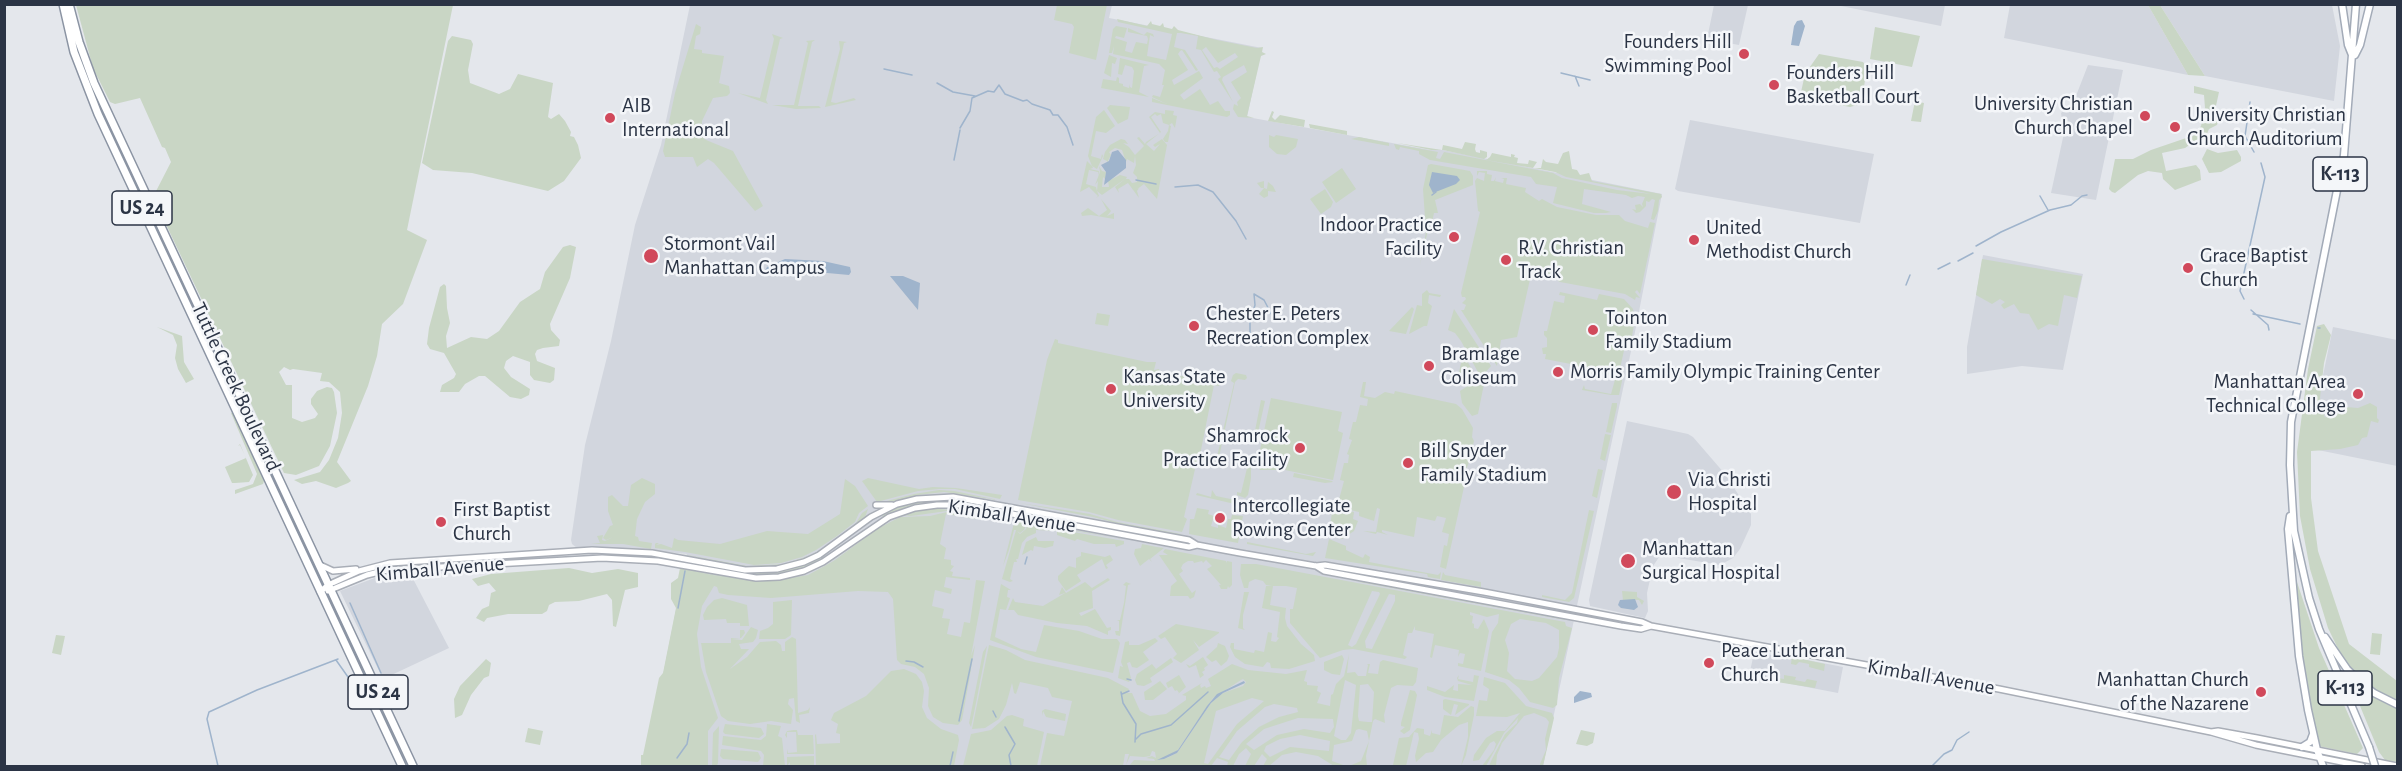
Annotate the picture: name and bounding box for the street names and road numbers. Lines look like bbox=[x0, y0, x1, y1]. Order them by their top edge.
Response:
road number: K-113 bbox=[2313, 157, 2367, 191]
road number: US 24 bbox=[112, 191, 172, 225]
street label: Tuttle Creek Boulevard bbox=[186, 299, 286, 475]
street label: Kimball Avenue bbox=[946, 493, 1078, 539]
street label: Kimball Avenue bbox=[375, 551, 505, 587]
street label: Kimball Avenue bbox=[1865, 653, 1997, 701]
road number: K-113 bbox=[2318, 671, 2372, 705]
road number: US 24 bbox=[348, 675, 408, 709]

